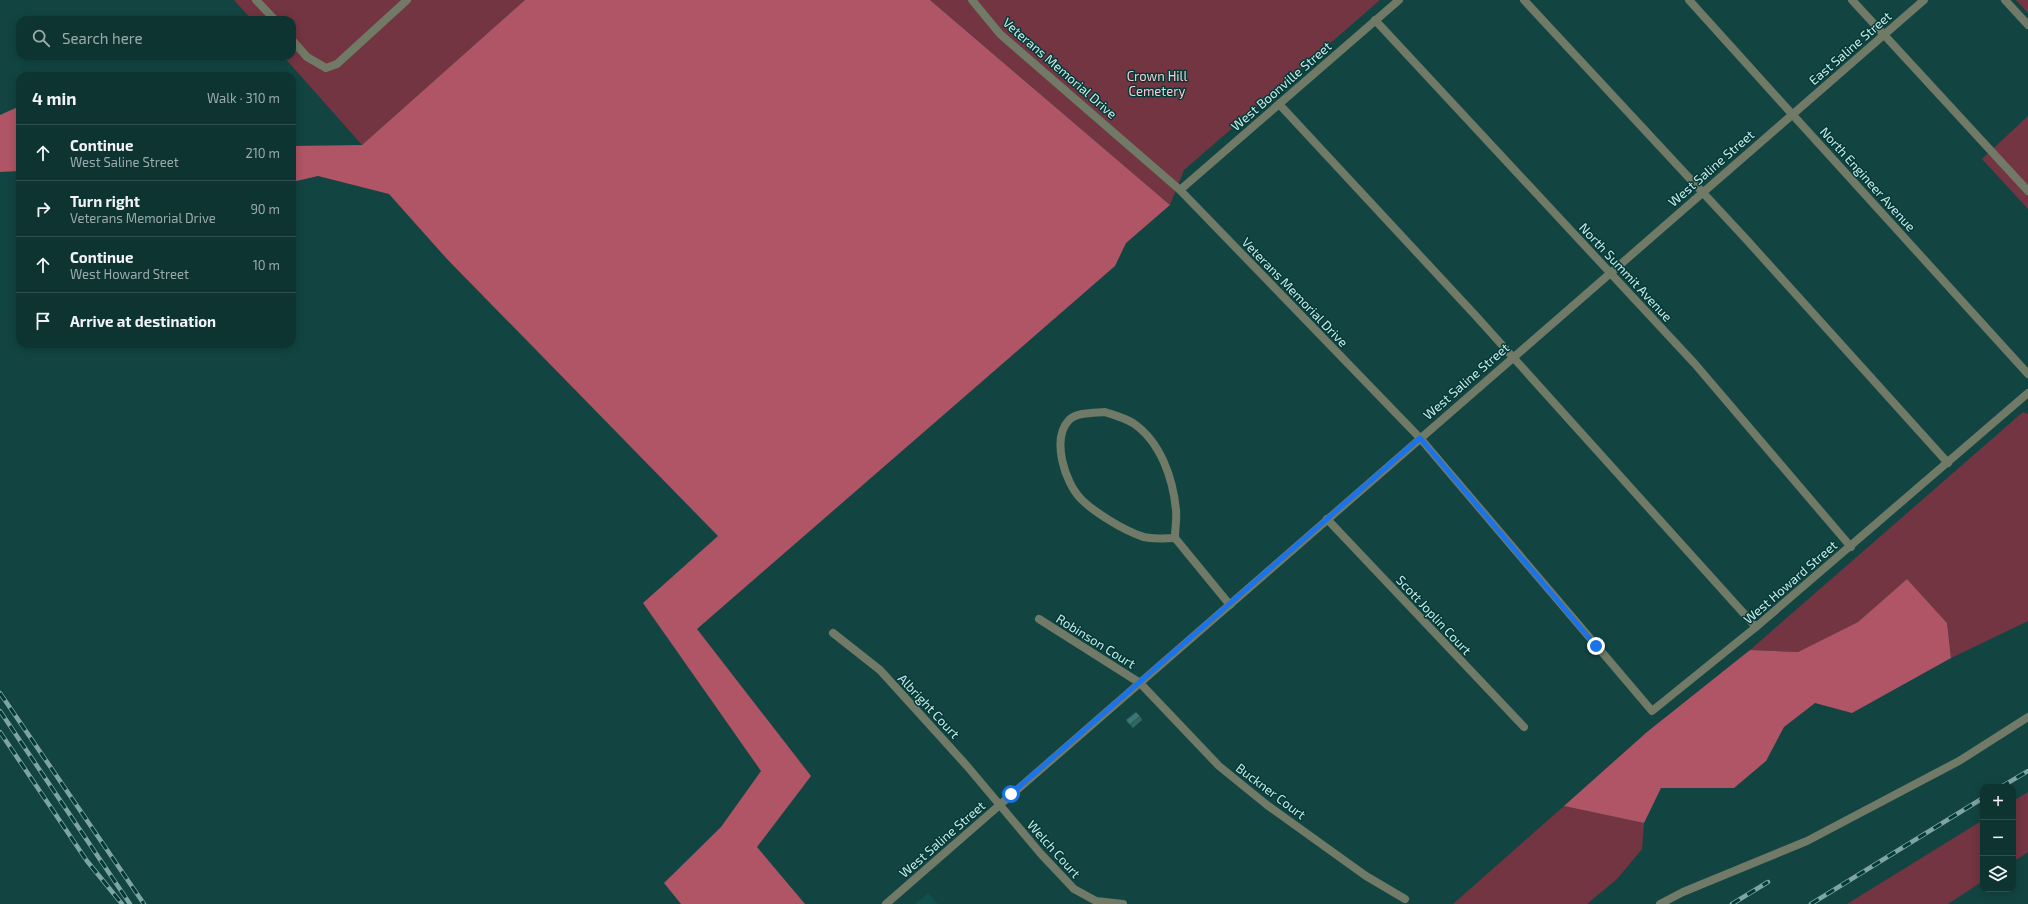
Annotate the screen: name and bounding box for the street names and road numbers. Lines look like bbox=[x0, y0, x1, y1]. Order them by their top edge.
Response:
street label: East Saline Street bbox=[1806, 8, 1895, 88]
street label: Veterans Memorial Drive bbox=[1000, 14, 1120, 122]
street label: West Boonville Street bbox=[1228, 38, 1334, 134]
street label: North Engineer Avenue bbox=[1817, 123, 1919, 235]
street label: West Saline Street bbox=[1665, 126, 1757, 210]
street label: North Summit Avenue bbox=[1576, 219, 1676, 325]
street label: Veterans Memorial Drive bbox=[1239, 234, 1351, 350]
street label: West Saline Street bbox=[1420, 339, 1512, 423]
street label: West Howard Street bbox=[1740, 537, 1840, 627]
street label: Scott Joplin Court bbox=[1393, 572, 1475, 658]
street label: Robinson Court bbox=[1053, 610, 1139, 672]
street label: Albright Court bbox=[895, 670, 963, 742]
street label: Buckner Court bbox=[1233, 760, 1309, 822]
street label: West Saline Street bbox=[896, 797, 988, 881]
street label: Welch Court bbox=[1024, 817, 1084, 881]

